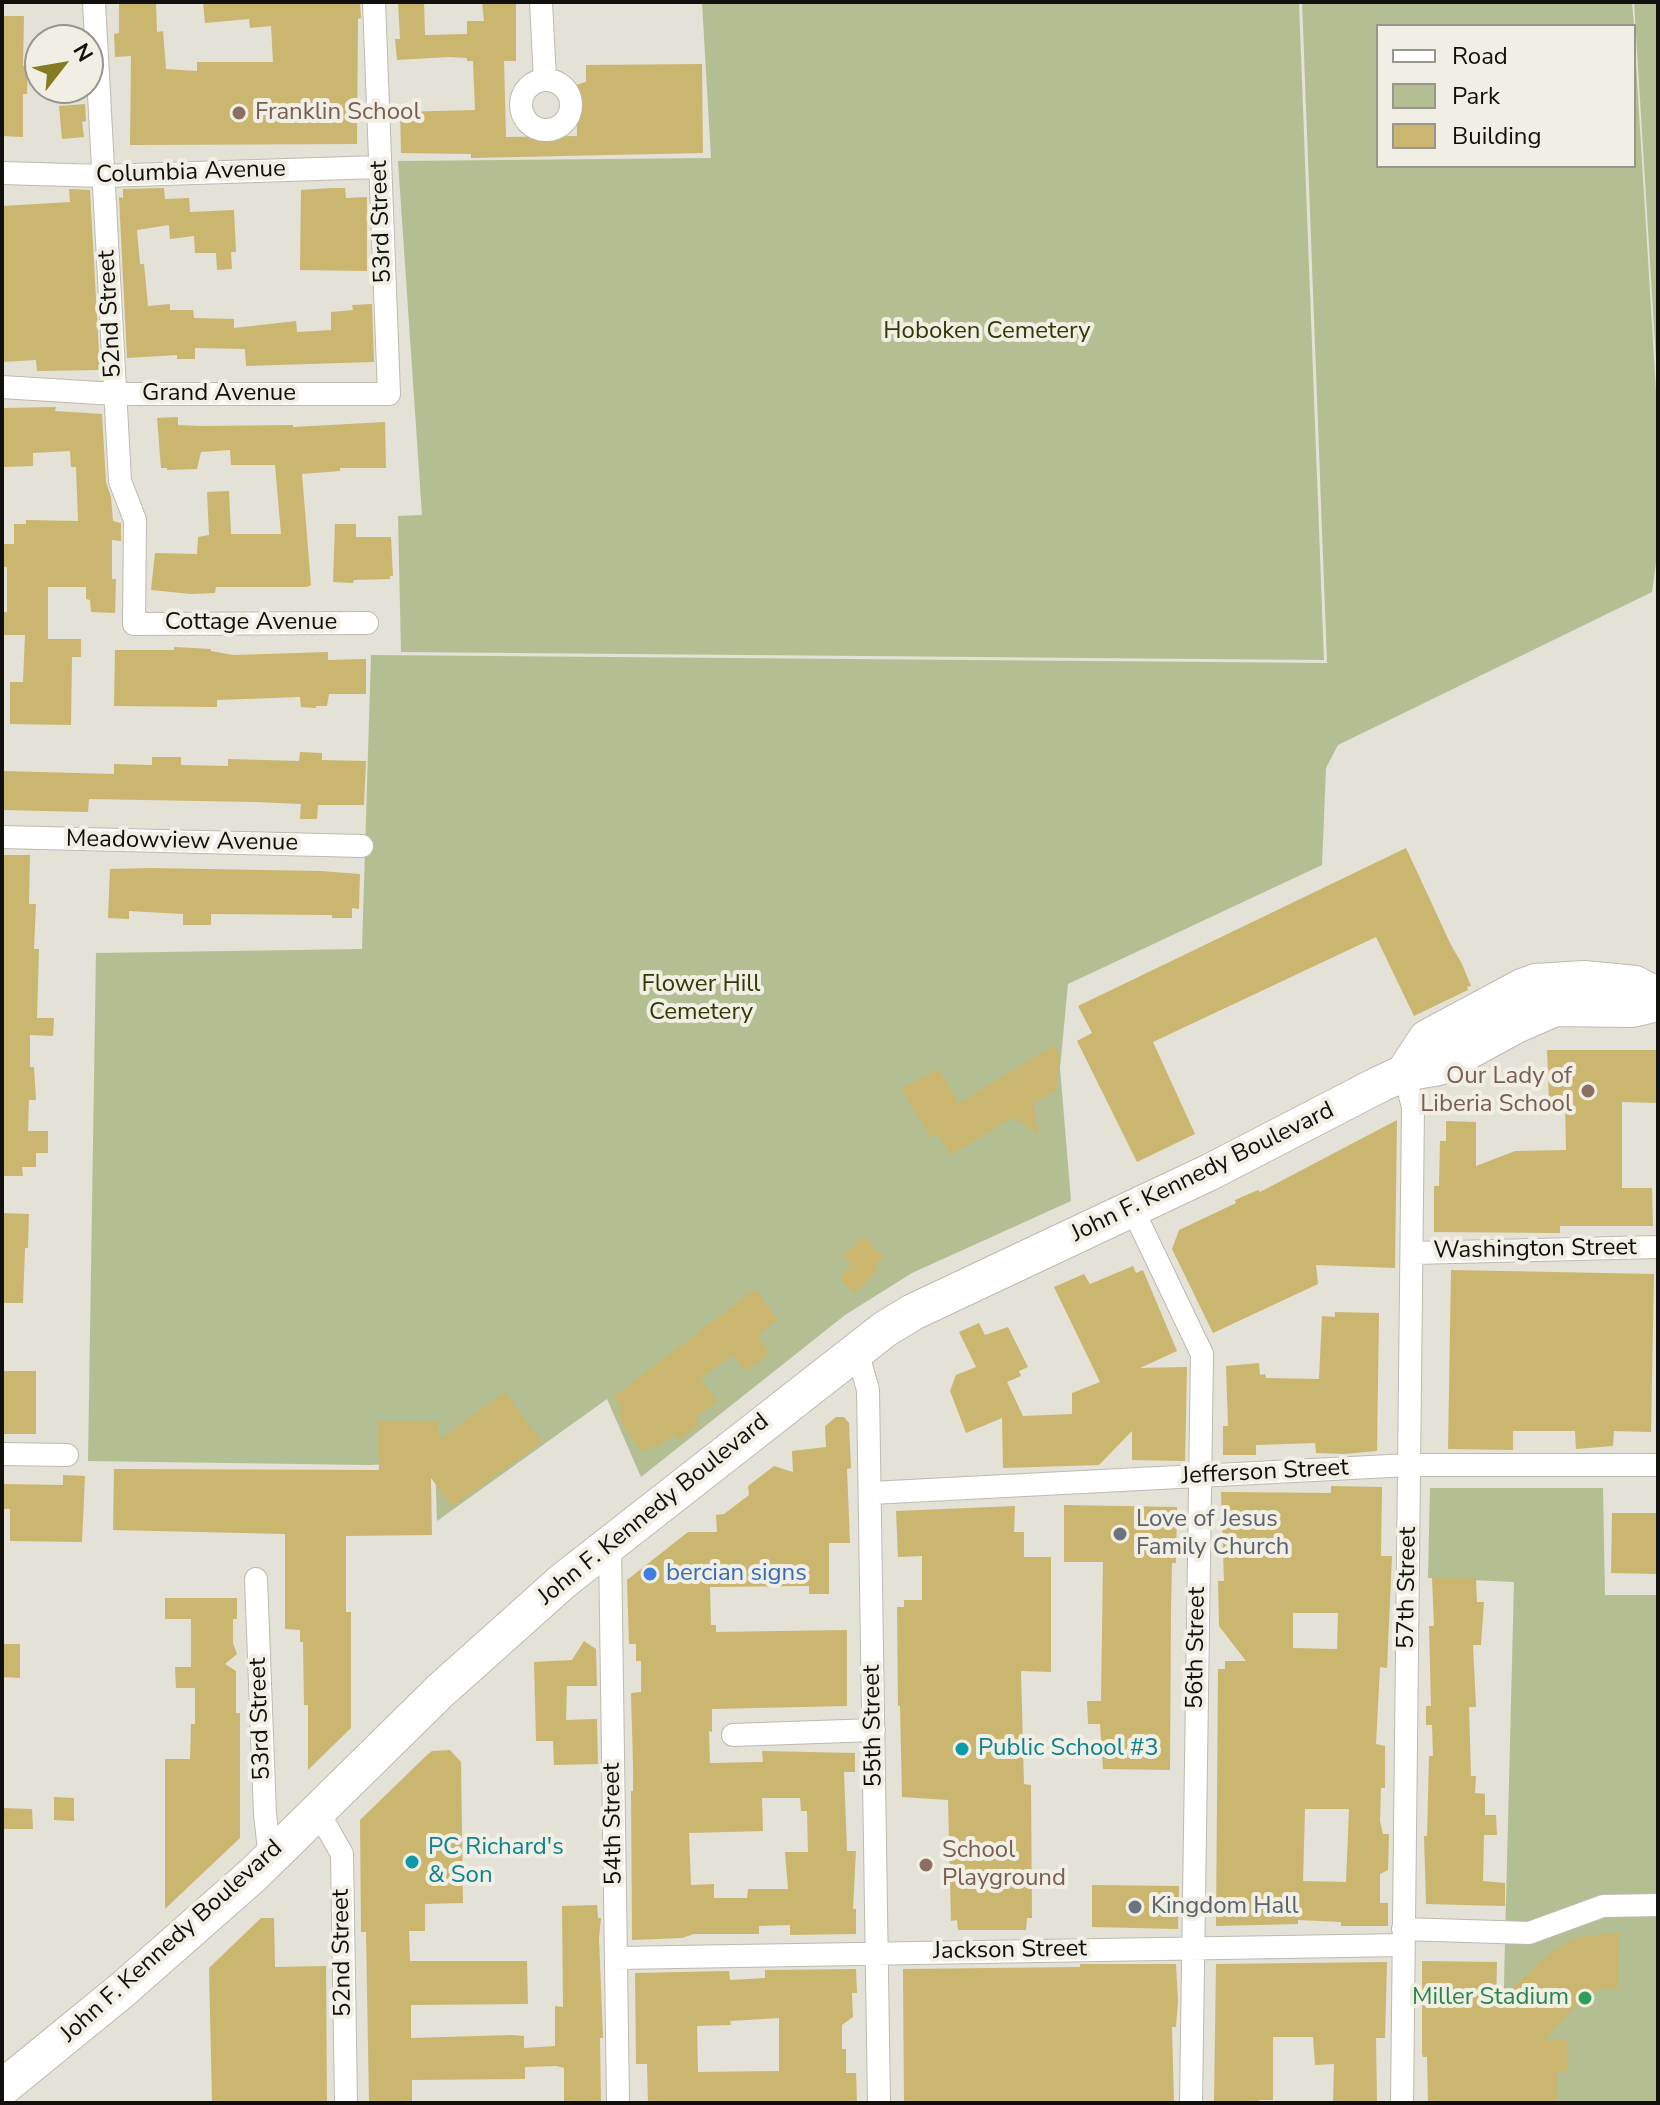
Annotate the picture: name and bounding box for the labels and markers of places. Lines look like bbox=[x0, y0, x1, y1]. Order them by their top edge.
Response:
place label: Franklin School bbox=[255, 99, 421, 127]
marker: Franklin School bbox=[230, 104, 248, 122]
place label: Our Lady of Liberia School bbox=[1420, 1063, 1572, 1119]
marker: Our Lady of Liberia School bbox=[1579, 1082, 1597, 1100]
place label: Love of Jesus Family Church bbox=[1136, 1506, 1289, 1562]
marker: Love of Jesus Family Church bbox=[1111, 1525, 1129, 1543]
place label: bercian signs bbox=[666, 1560, 807, 1588]
marker: bercian signs bbox=[641, 1565, 659, 1583]
place label: Public School #3 bbox=[978, 1735, 1159, 1763]
marker: Public School #3 bbox=[953, 1740, 971, 1758]
place label: PC Richard's & Son bbox=[428, 1834, 564, 1890]
place label: School Playground bbox=[942, 1837, 1066, 1893]
marker: PC Richard's & Son bbox=[403, 1853, 421, 1871]
marker: School Playground bbox=[917, 1856, 935, 1874]
place label: Kingdom Hall bbox=[1151, 1893, 1299, 1921]
marker: Kingdom Hall bbox=[1126, 1898, 1144, 1916]
place label: Miller Stadium bbox=[1412, 1984, 1569, 2012]
marker: Miller Stadium bbox=[1576, 1989, 1594, 2007]

